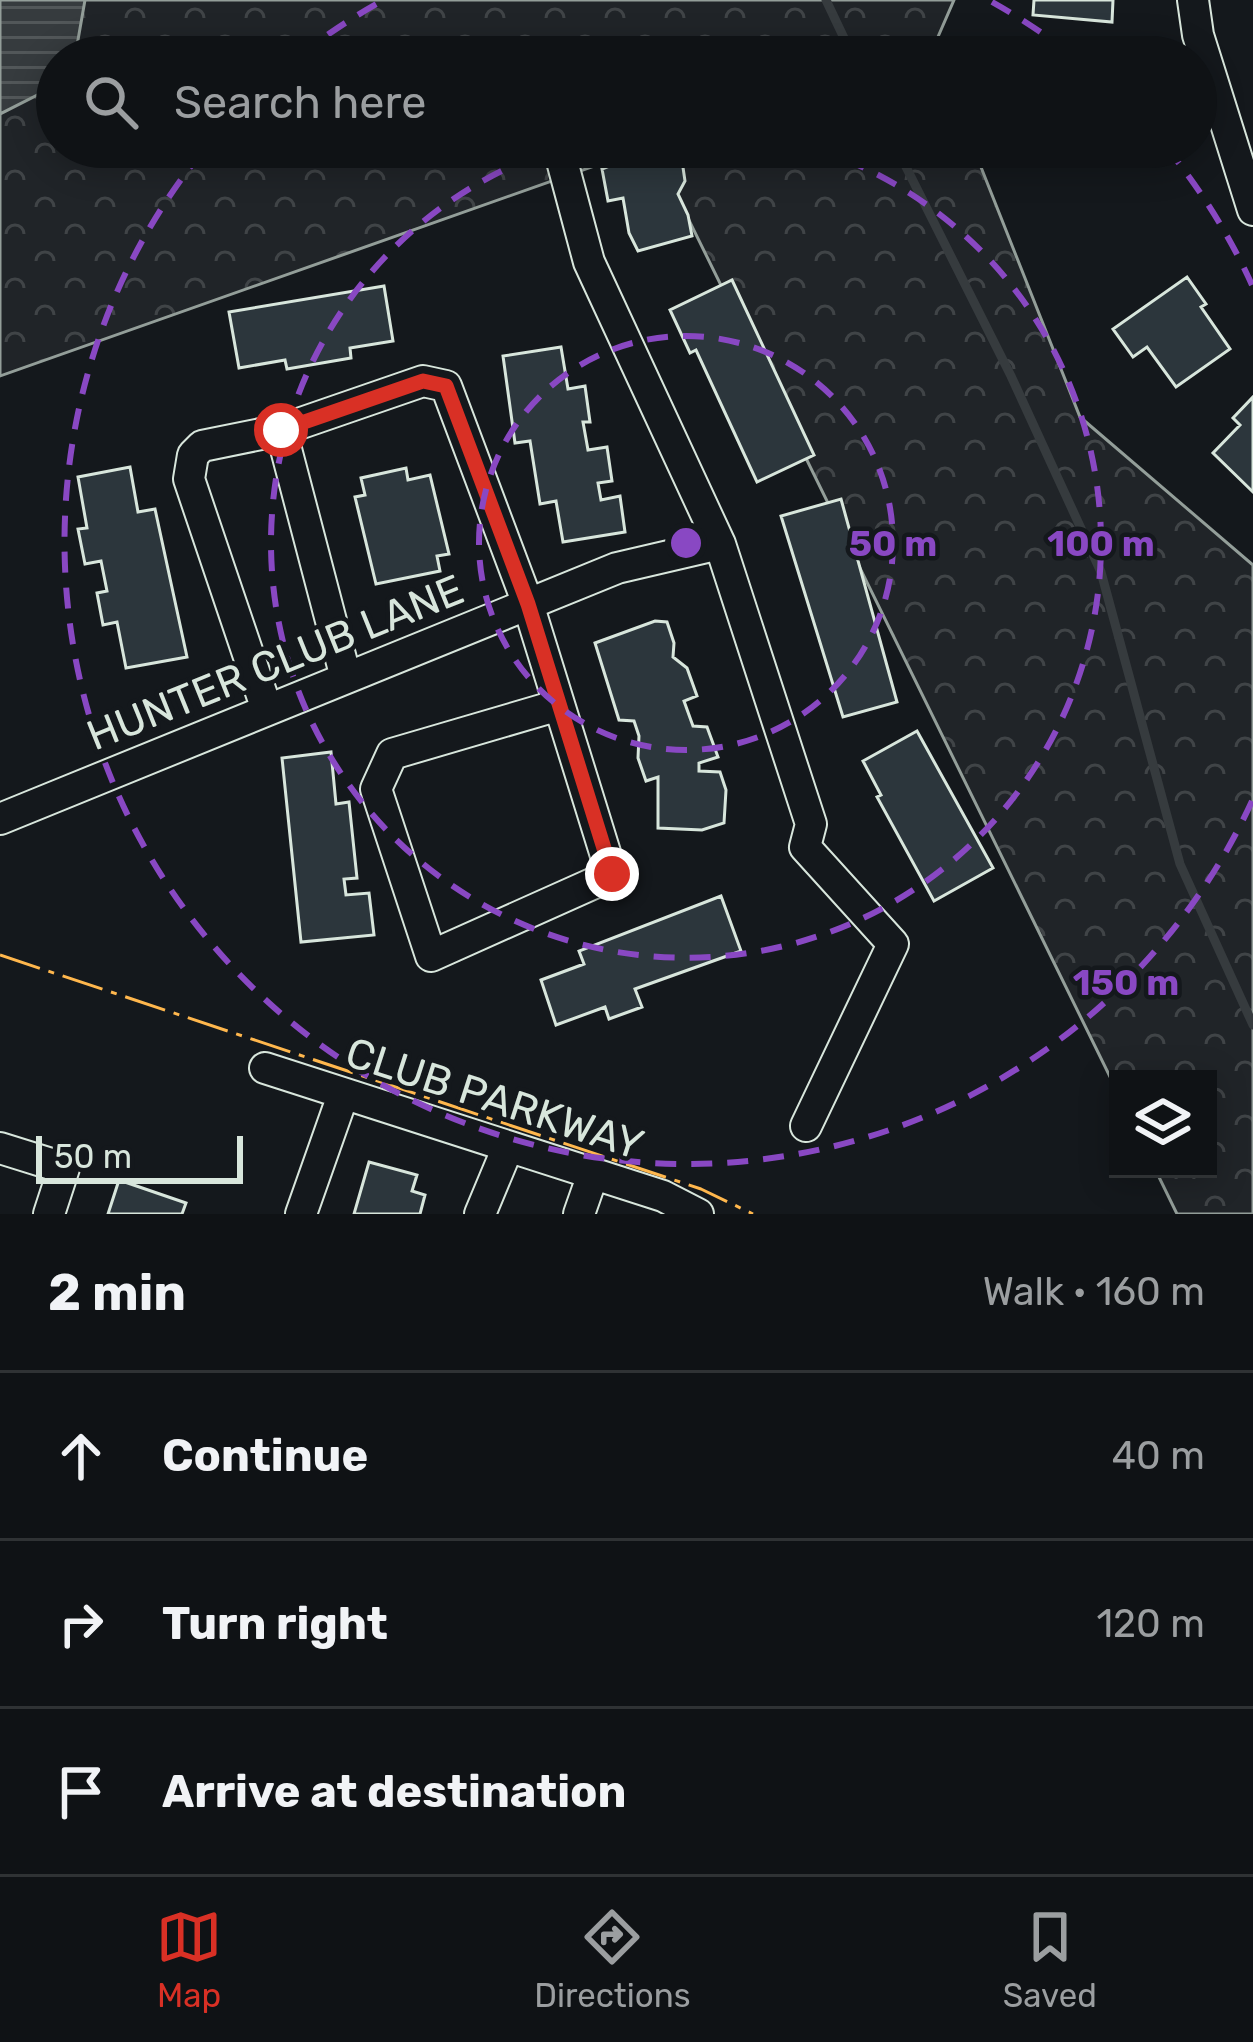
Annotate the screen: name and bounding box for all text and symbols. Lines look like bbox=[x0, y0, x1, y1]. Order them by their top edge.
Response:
search box bbox=[36, 36, 1217, 168]
icon: search bbox=[78, 69, 144, 135]
text: Search here bbox=[174, 76, 426, 129]
route start bbox=[254, 403, 308, 457]
centre of rings bbox=[665, 522, 707, 564]
text: 50 m bbox=[849, 522, 937, 565]
text: 100 m bbox=[1047, 522, 1155, 565]
street label: HUNTER CLUB LANE bbox=[80, 565, 471, 761]
route end bbox=[585, 847, 639, 901]
text: 150 m bbox=[1073, 961, 1179, 1004]
street label: CLUB PARKWAY bbox=[340, 1027, 650, 1171]
map controls bbox=[1109, 1070, 1217, 1178]
button: layers bbox=[1109, 1070, 1217, 1178]
scale bar bbox=[36, 1130, 243, 1183]
text: 50 m bbox=[54, 1137, 132, 1176]
text: 2 min bbox=[48, 1262, 186, 1323]
text: Walk · 160 m bbox=[983, 1269, 1205, 1315]
icon: ahead bbox=[48, 1423, 114, 1489]
text: Continue bbox=[162, 1429, 368, 1482]
text: 40 m bbox=[1112, 1433, 1205, 1479]
icon: right bbox=[48, 1591, 114, 1657]
text: Turn right bbox=[162, 1597, 388, 1650]
text: 120 m bbox=[1096, 1601, 1205, 1647]
icon: arrive bbox=[48, 1759, 114, 1825]
text: Arrive at destination bbox=[162, 1765, 627, 1818]
tab: Map bbox=[156, 1904, 222, 2015]
tab: Directions bbox=[534, 1904, 691, 2015]
tab: Saved bbox=[1003, 1904, 1097, 2015]

